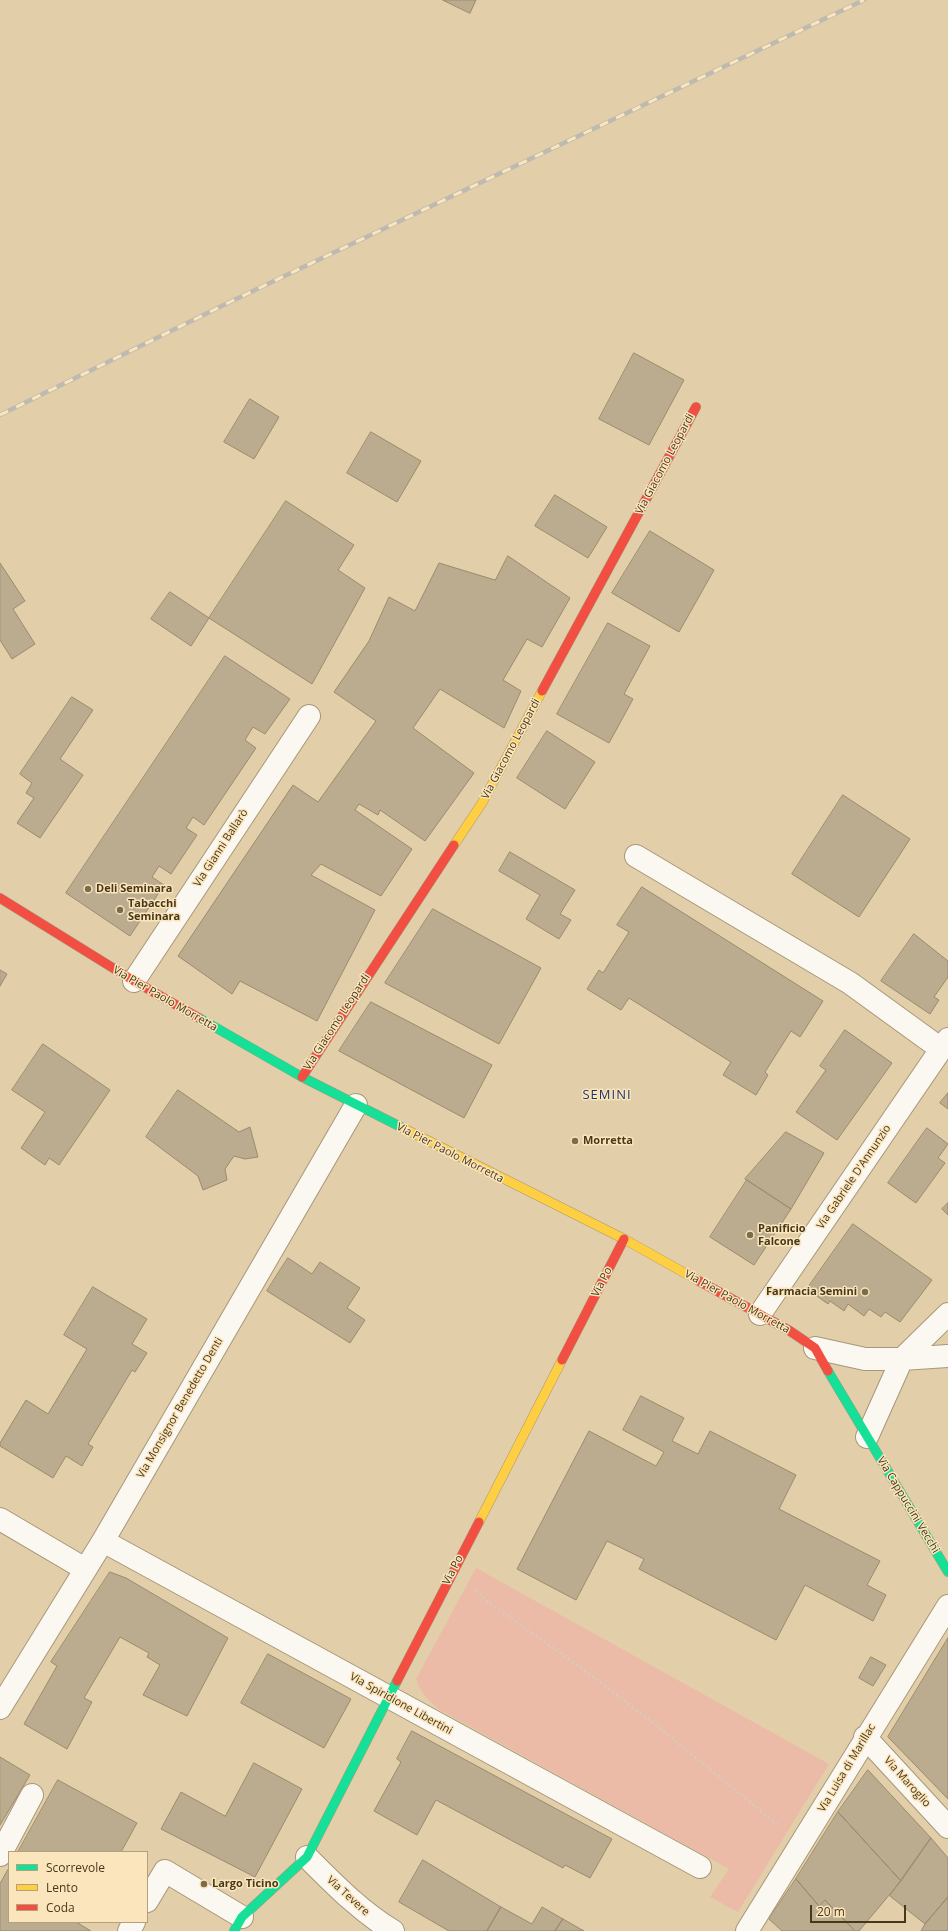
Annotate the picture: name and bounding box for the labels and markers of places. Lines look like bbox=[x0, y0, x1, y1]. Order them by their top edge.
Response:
place label: Deli Seminara bbox=[96, 882, 172, 896]
marker: Deli Seminara bbox=[83, 884, 93, 894]
place label: Tabacchi Seminara bbox=[128, 897, 180, 923]
marker: Tabacchi Seminara bbox=[115, 905, 125, 915]
place label: Morretta bbox=[583, 1134, 633, 1148]
marker: Morretta bbox=[570, 1136, 580, 1146]
place label: Panificio Falcone bbox=[758, 1222, 806, 1248]
marker: Panificio Falcone bbox=[745, 1230, 755, 1240]
place label: Farmacia Semini bbox=[766, 1285, 857, 1299]
marker: Farmacia Semini bbox=[860, 1287, 870, 1297]
place label: Largo Ticino bbox=[212, 1877, 279, 1891]
marker: Largo Ticino bbox=[199, 1879, 209, 1889]

